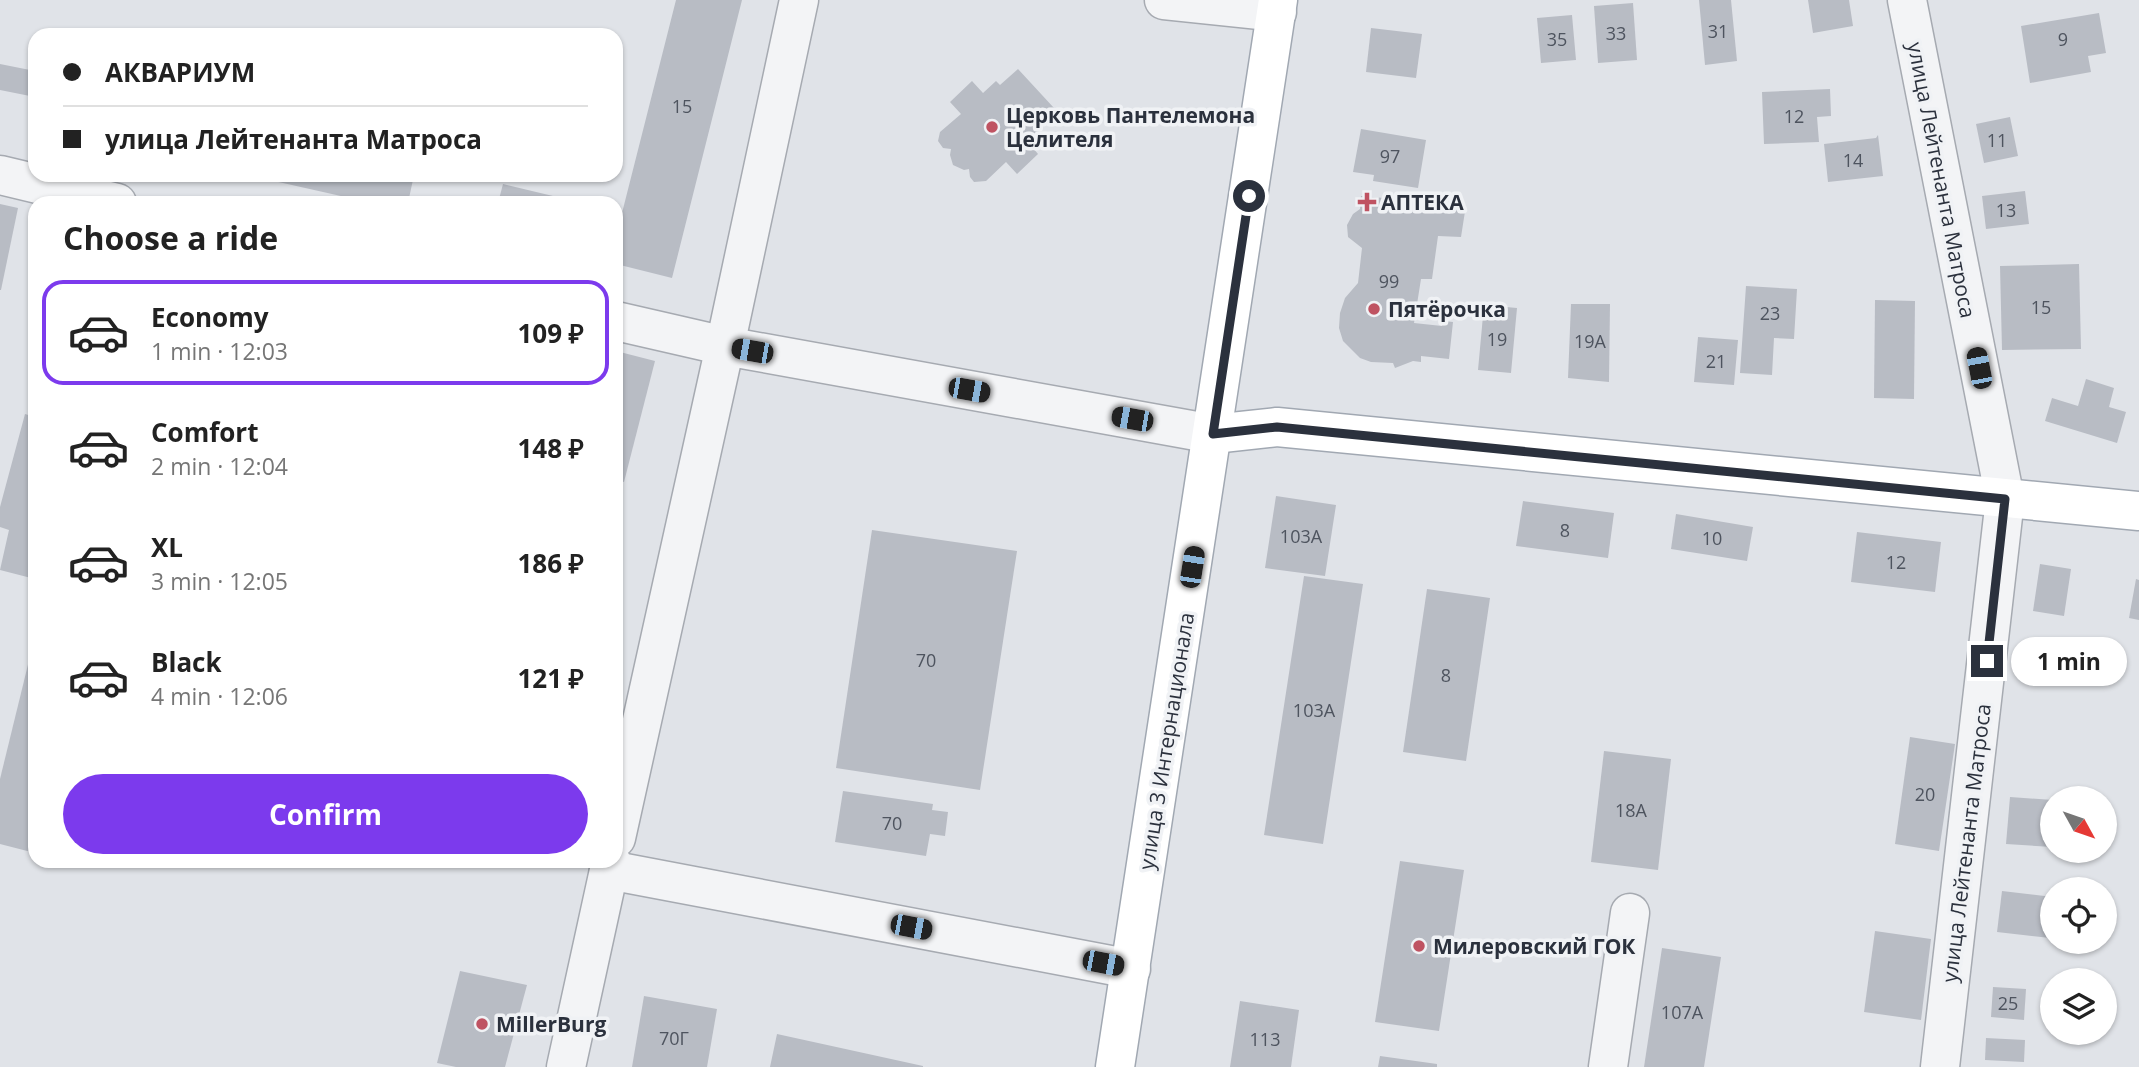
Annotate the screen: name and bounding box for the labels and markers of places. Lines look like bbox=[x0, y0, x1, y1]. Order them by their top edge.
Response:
place label: Церковь Пантелемона Целителя bbox=[1006, 101, 1255, 153]
marker: Церковь Пантелемона Целителя bbox=[984, 119, 1000, 135]
place label: АПТЕКА bbox=[1381, 188, 1464, 216]
marker: АПТЕКА bbox=[1359, 194, 1375, 210]
place label: Пятёрочка bbox=[1388, 295, 1506, 323]
marker: Пятёрочка bbox=[1366, 301, 1382, 317]
place label: Милеровский ГОК bbox=[1433, 932, 1636, 960]
marker: Милеровский ГОК bbox=[1411, 938, 1427, 954]
place label: MillerBurg bbox=[496, 1010, 606, 1038]
marker: MillerBurg bbox=[474, 1016, 490, 1032]

